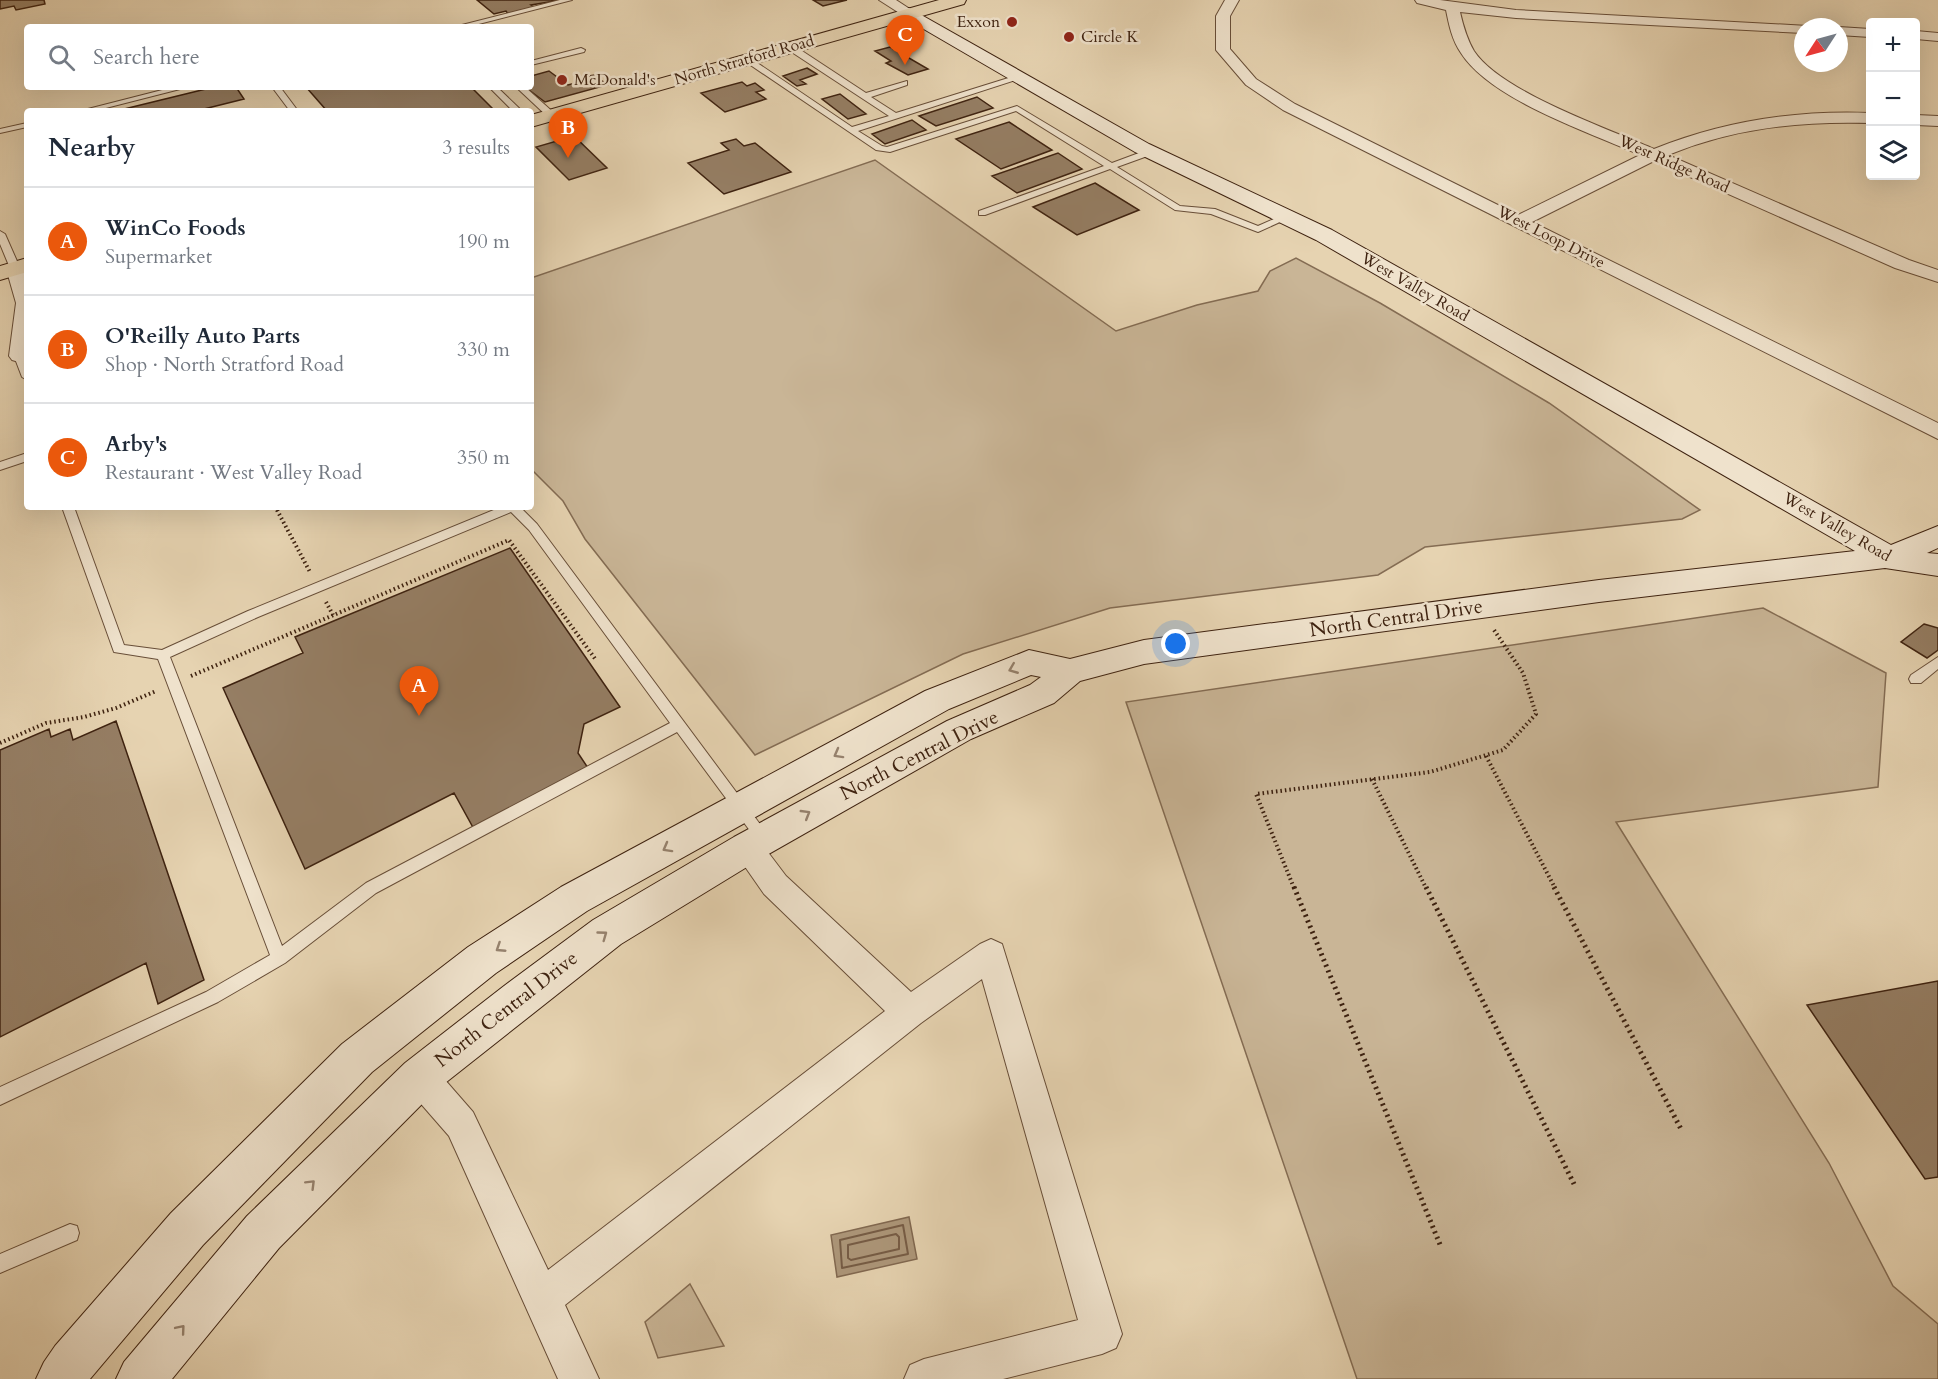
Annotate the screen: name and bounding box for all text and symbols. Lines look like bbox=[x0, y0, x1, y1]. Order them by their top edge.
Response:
place label: Exxon bbox=[956, 11, 1000, 33]
marker: Exxon bbox=[1005, 15, 1019, 29]
pin: C bbox=[886, 16, 924, 65]
north arrow bbox=[1794, 18, 1848, 72]
map controls bbox=[1866, 18, 1920, 180]
button: + bbox=[1866, 18, 1920, 72]
search box bbox=[24, 24, 534, 90]
place label: Circle K bbox=[1081, 26, 1139, 48]
street label: North Stratford Road bbox=[672, 29, 817, 90]
marker: Circle K bbox=[1062, 30, 1076, 44]
icon: search bbox=[45, 41, 78, 74]
text: Search here bbox=[93, 42, 200, 72]
place label: McDonald's bbox=[574, 69, 656, 91]
button: − bbox=[1866, 72, 1920, 126]
marker: McDonald's bbox=[555, 73, 569, 87]
pin: B bbox=[548, 108, 588, 158]
button: layers bbox=[1866, 126, 1920, 180]
street label: West Ridge Road bbox=[1614, 129, 1733, 199]
text: Nearby bbox=[48, 130, 136, 165]
text: 3 results bbox=[442, 134, 510, 161]
street label: West Loop Drive bbox=[1492, 200, 1609, 274]
text: WinCo Foods bbox=[105, 213, 246, 243]
text: A bbox=[60, 228, 75, 255]
text: 190 m bbox=[457, 228, 510, 255]
text: Supermarket bbox=[105, 243, 212, 270]
street label: West Valley Road bbox=[1356, 247, 1474, 327]
text: O'Reilly Auto Parts bbox=[105, 321, 300, 351]
text: B bbox=[60, 336, 75, 363]
text: 330 m bbox=[457, 336, 510, 363]
text: Shop · North Stratford Road bbox=[105, 351, 344, 378]
text: Arby's bbox=[105, 429, 167, 459]
text: C bbox=[60, 444, 75, 471]
text: 350 m bbox=[457, 444, 510, 471]
text: Restaurant · West Valley Road bbox=[105, 459, 362, 486]
street label: West Valley Road bbox=[1778, 487, 1896, 567]
street label: North Central Drive bbox=[1308, 592, 1484, 644]
your location bbox=[1161, 629, 1190, 658]
one-way arrow bbox=[1009, 662, 1020, 674]
pin: A bbox=[400, 666, 438, 716]
street label: North Central Drive bbox=[835, 703, 1003, 807]
one-way arrow bbox=[834, 747, 844, 758]
one-way arrow bbox=[800, 810, 810, 821]
one-way arrow bbox=[663, 841, 674, 852]
one-way arrow bbox=[596, 931, 607, 942]
one-way arrow bbox=[496, 940, 506, 952]
street label: North Central Drive bbox=[429, 945, 583, 1073]
one-way arrow bbox=[304, 1180, 314, 1191]
one-way arrow bbox=[174, 1325, 185, 1336]

